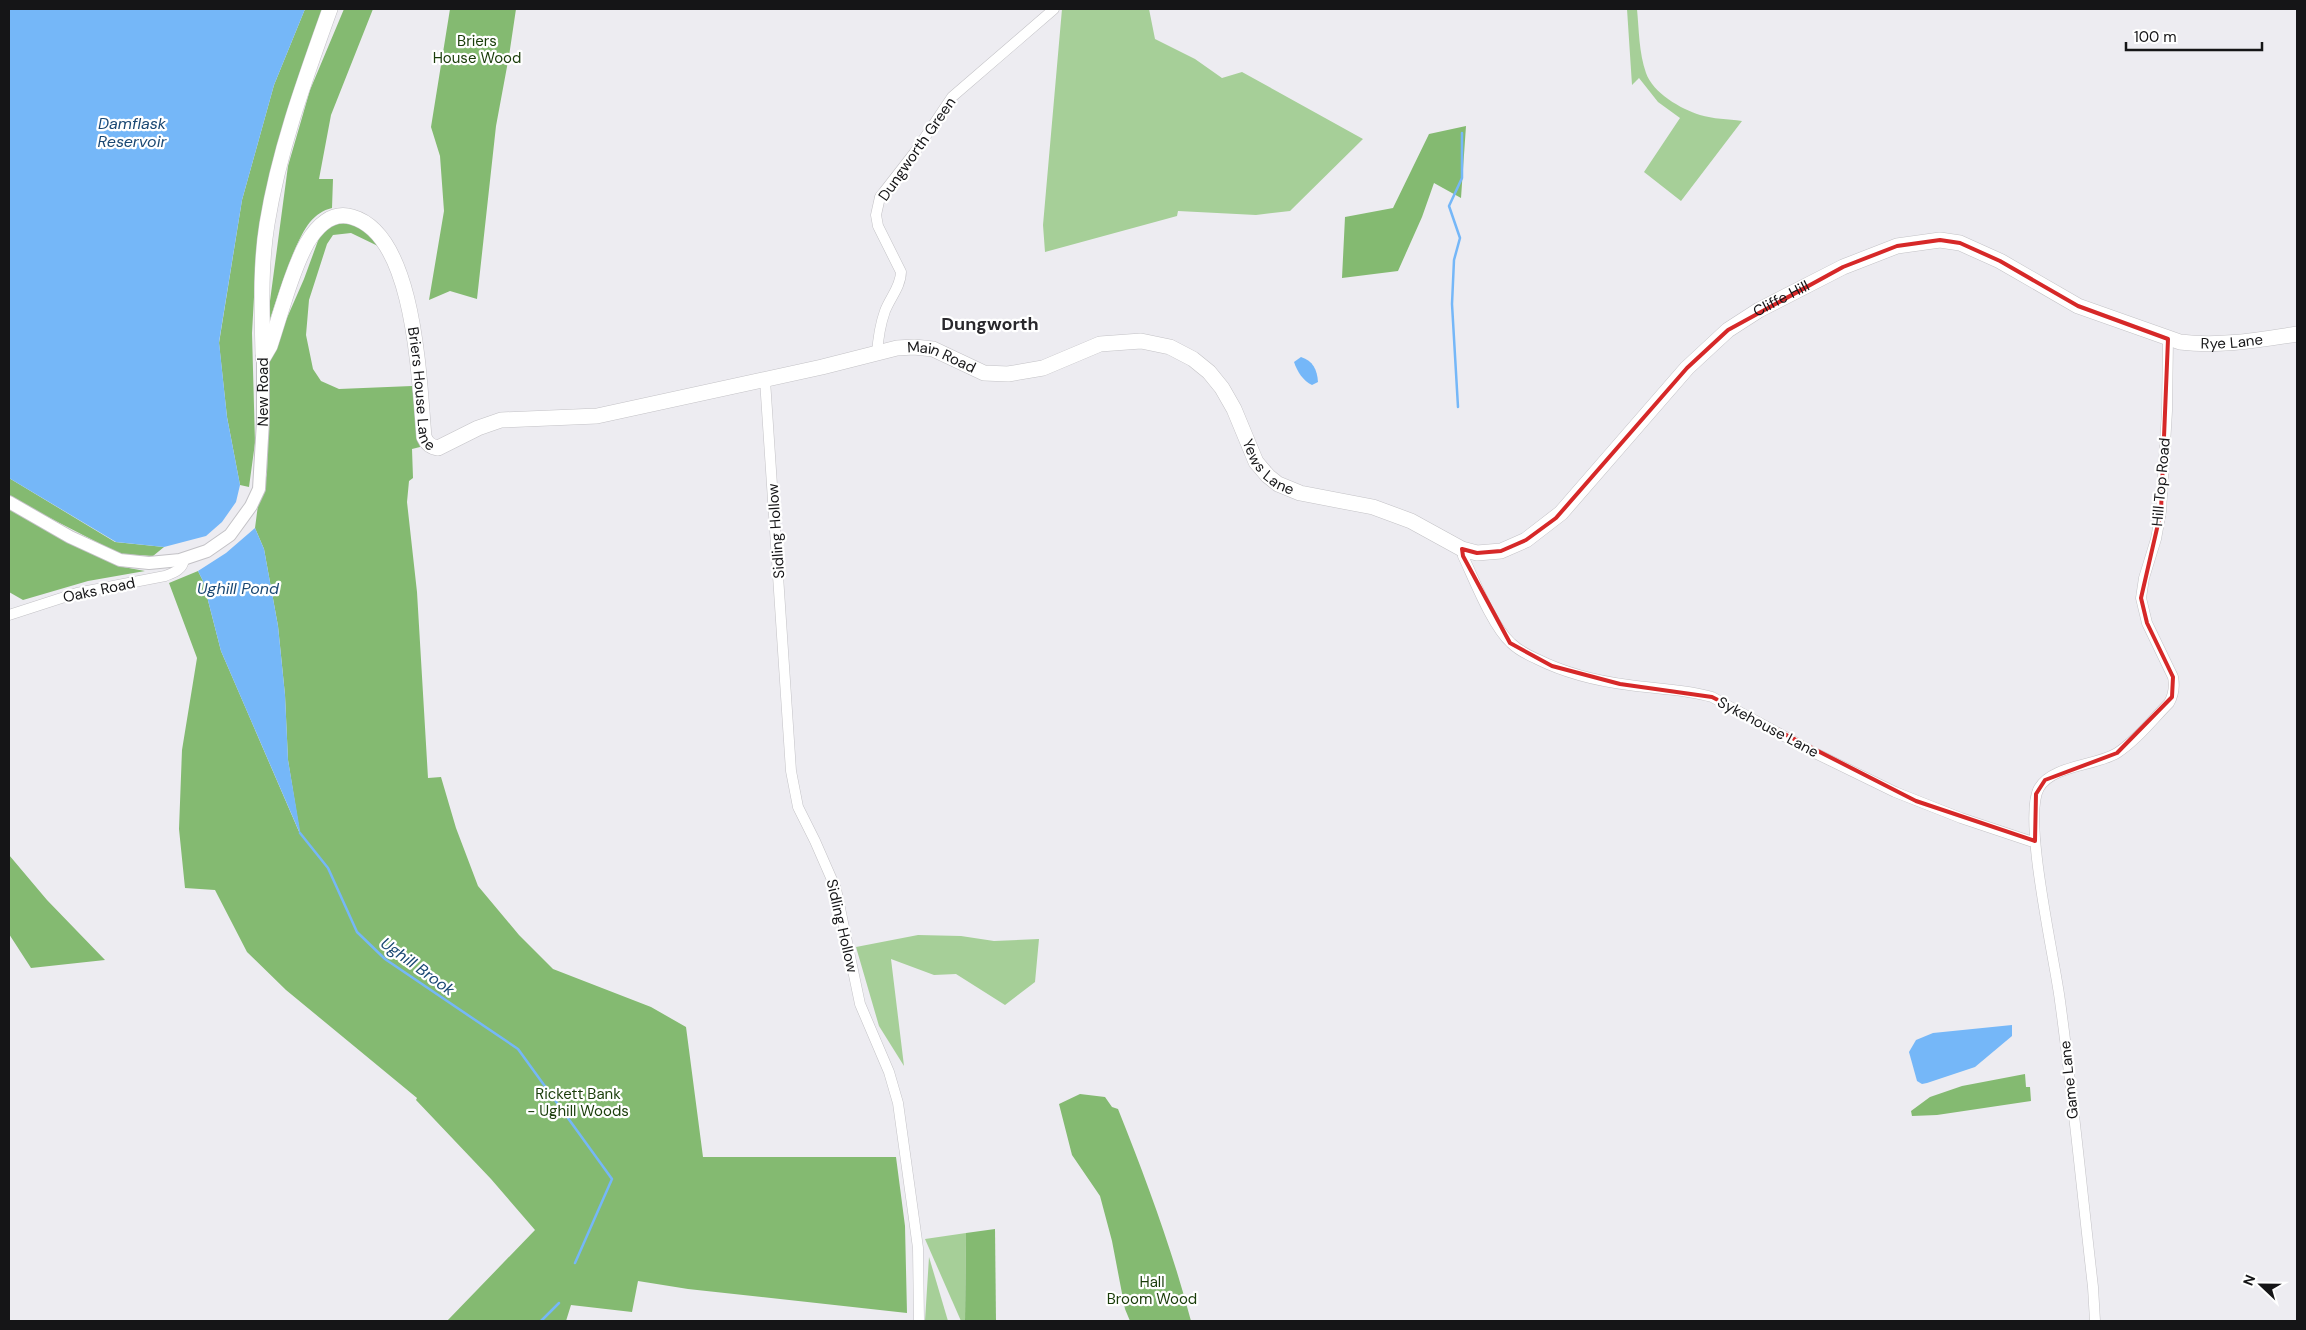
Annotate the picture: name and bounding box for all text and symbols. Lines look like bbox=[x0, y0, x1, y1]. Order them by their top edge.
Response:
scale bar bbox=[2126, 20, 2262, 52]
text: 100 m bbox=[2134, 27, 2177, 47]
park label: Briers House Wood bbox=[433, 31, 521, 68]
street label: Dungworth Green bbox=[874, 93, 960, 205]
water label: Damflask Reservoir bbox=[98, 113, 168, 152]
street label: Cliffe Hill bbox=[1749, 276, 1813, 321]
district label: Dungworth bbox=[941, 312, 1039, 336]
street label: Briers House Lane bbox=[403, 325, 439, 456]
street label: Rye Lane bbox=[2201, 329, 2264, 354]
street label: Main Road bbox=[907, 337, 979, 378]
street label: New Road bbox=[253, 357, 273, 427]
street label: Yews Lane bbox=[1238, 436, 1297, 500]
street label: Hill Top Road bbox=[2147, 437, 2175, 527]
street label: Sidling Hollow bbox=[763, 482, 789, 579]
street label: Oaks Road bbox=[61, 573, 137, 607]
water label: Ughill Pond bbox=[197, 578, 280, 599]
street label: Sykehouse Lane bbox=[1714, 692, 1822, 762]
street label: Sidling Hollow bbox=[822, 877, 863, 975]
water label: Ughill Brook bbox=[377, 932, 460, 1001]
street label: Game Lane bbox=[2055, 1040, 2083, 1120]
park label: Rickett Bank - Ughill Woods bbox=[527, 1084, 629, 1121]
north arrow bbox=[2236, 1260, 2286, 1310]
park label: Hall Broom Wood bbox=[1107, 1272, 1197, 1309]
text: N bbox=[2239, 1272, 2259, 1288]

